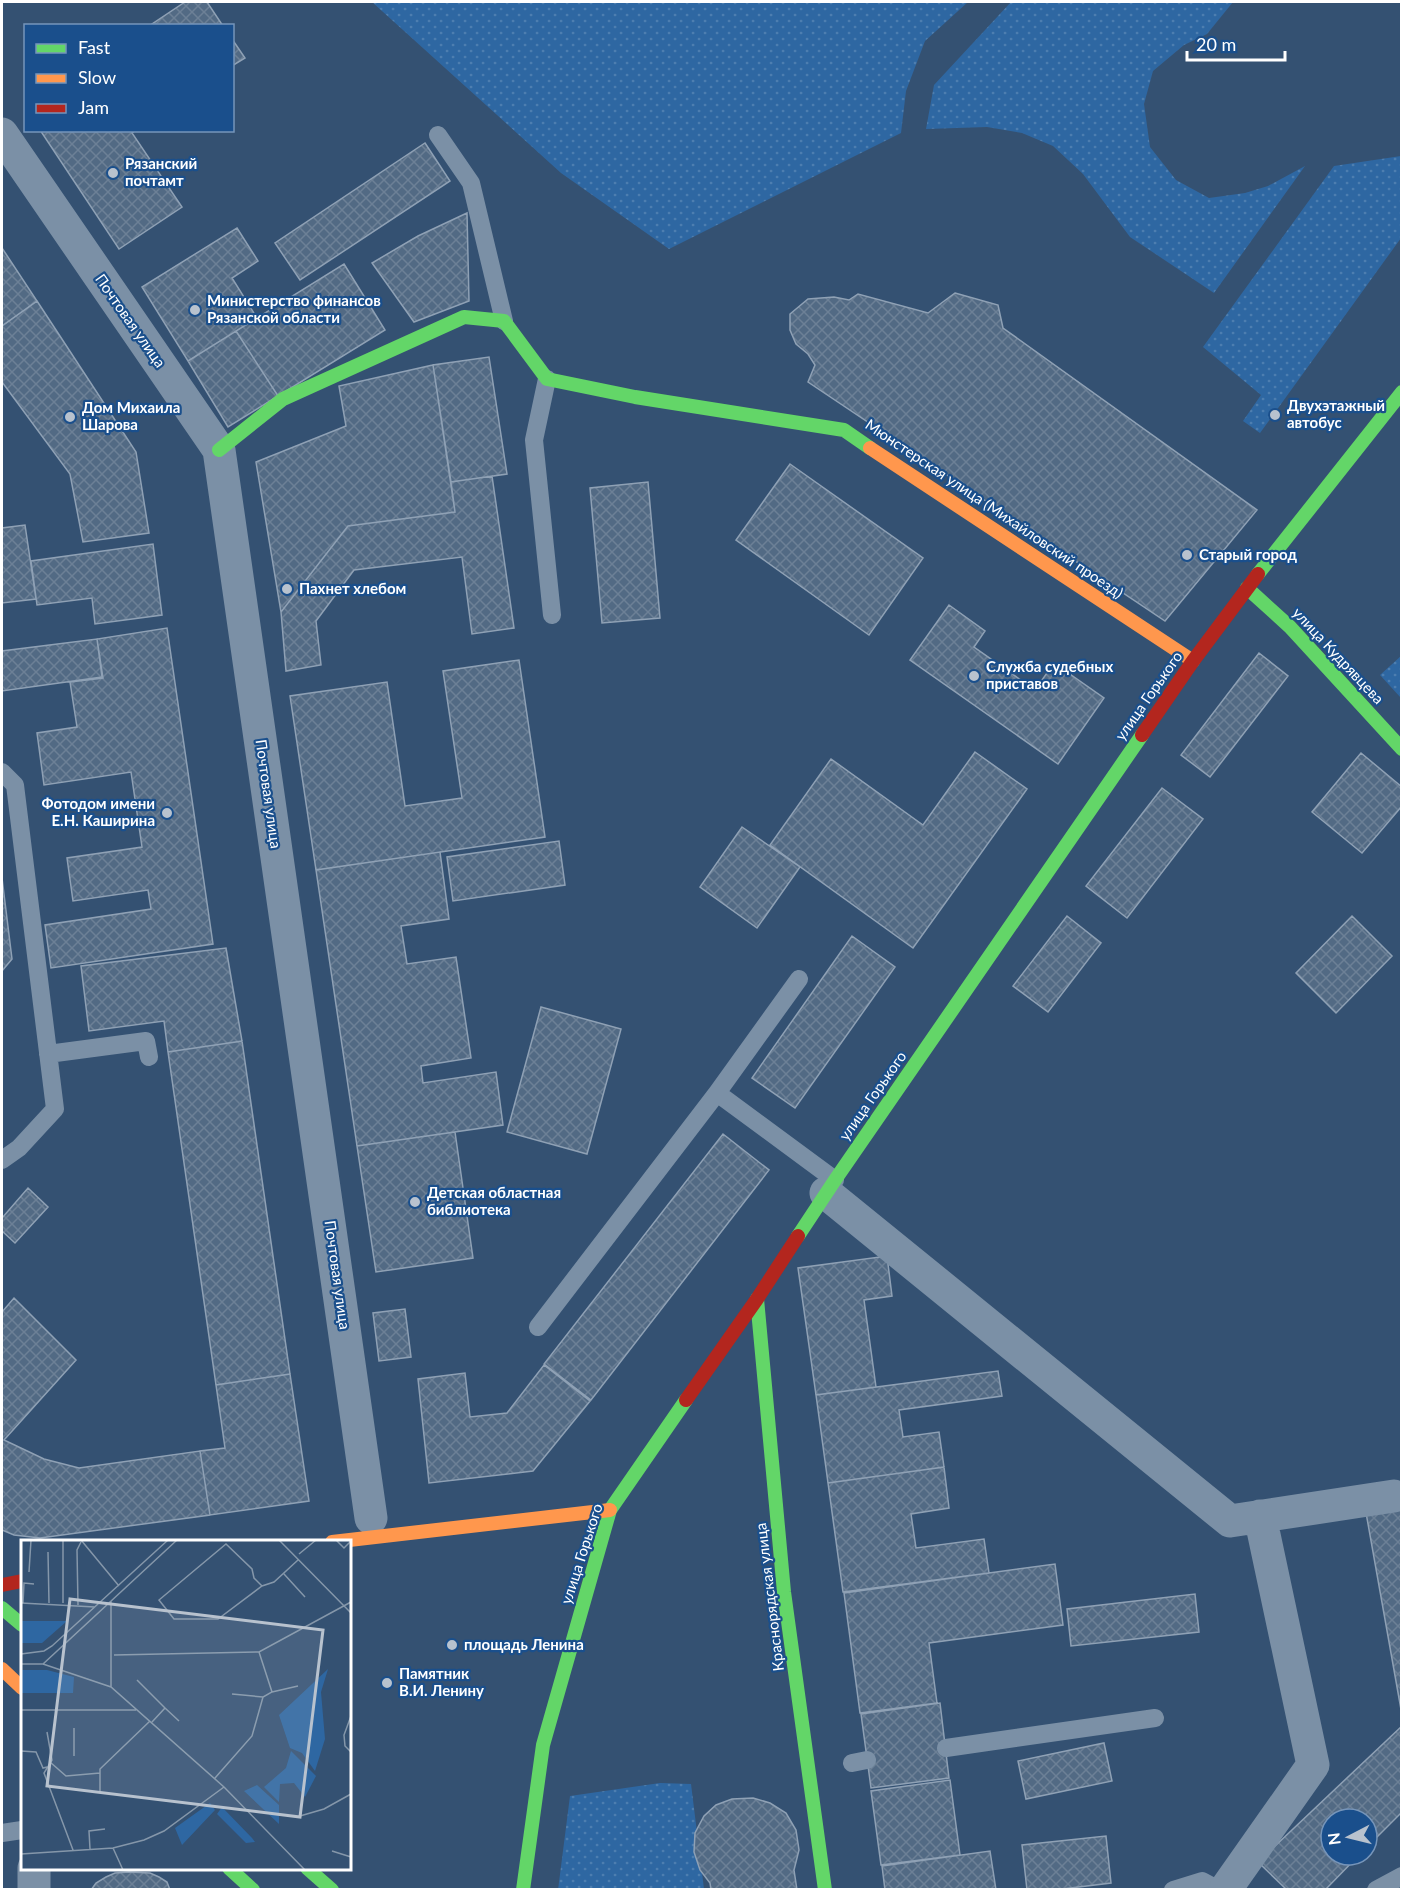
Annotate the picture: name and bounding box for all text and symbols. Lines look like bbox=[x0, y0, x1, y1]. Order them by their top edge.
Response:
legend bbox=[24, 24, 234, 132]
scale bar bbox=[1187, 24, 1284, 62]
text: 20 m bbox=[1196, 33, 1236, 55]
text: Fast bbox=[78, 36, 111, 58]
text: Slow bbox=[78, 66, 116, 88]
text: Jam bbox=[78, 96, 109, 118]
place label: Рязанский почтамт bbox=[125, 154, 197, 189]
marker: Рязанский почтамт bbox=[106, 166, 120, 180]
street label: Почтовая улица bbox=[92, 270, 170, 371]
place label: Министерство финансов Рязанской области bbox=[207, 291, 381, 326]
marker: Министерство финансов Рязанской области bbox=[188, 303, 202, 317]
place label: Двухэтажный автобус bbox=[1287, 396, 1385, 431]
place label: Дом Михаила Шарова bbox=[82, 398, 180, 433]
marker: Двухэтажный автобус bbox=[1268, 408, 1282, 422]
marker: Дом Михаила Шарова bbox=[63, 410, 77, 424]
street label: Мюнстерская улица (Михайловский проезд) bbox=[862, 415, 1127, 602]
place label: Старый город bbox=[1199, 545, 1297, 563]
marker: Старый город bbox=[1180, 548, 1194, 562]
place label: Пахнет хлебом bbox=[299, 579, 406, 597]
marker: Пахнет хлебом bbox=[280, 582, 294, 596]
street label: улица Кудрявцева bbox=[1289, 603, 1388, 707]
street label: улица Горького bbox=[1111, 647, 1186, 743]
place label: Служба судебных приставов bbox=[986, 657, 1113, 692]
marker: Служба судебных приставов bbox=[967, 669, 981, 683]
street label: Почтовая улица bbox=[252, 738, 286, 850]
place label: Фотодом имени Е.Н. Каширина bbox=[42, 794, 155, 829]
marker: Фотодом имени Е.Н. Каширина bbox=[160, 806, 174, 820]
street label: улица Горького bbox=[835, 1047, 910, 1143]
place label: Детская областная библиотека bbox=[427, 1183, 561, 1218]
marker: Детская областная библиотека bbox=[408, 1195, 422, 1209]
street label: Почтовая улица bbox=[321, 1219, 355, 1331]
street label: улица Горького bbox=[556, 1501, 606, 1606]
street label: Краснорядская улица bbox=[751, 1522, 787, 1672]
inset map bbox=[21, 1540, 351, 1870]
place label: площадь Ленина bbox=[464, 1635, 584, 1653]
marker: площадь Ленина bbox=[445, 1638, 459, 1652]
place label: Памятник В.И. Ленину bbox=[399, 1664, 484, 1699]
marker: Памятник В.И. Ленину bbox=[380, 1676, 394, 1690]
north arrow bbox=[1319, 1807, 1379, 1867]
text: N bbox=[1323, 1832, 1344, 1846]

